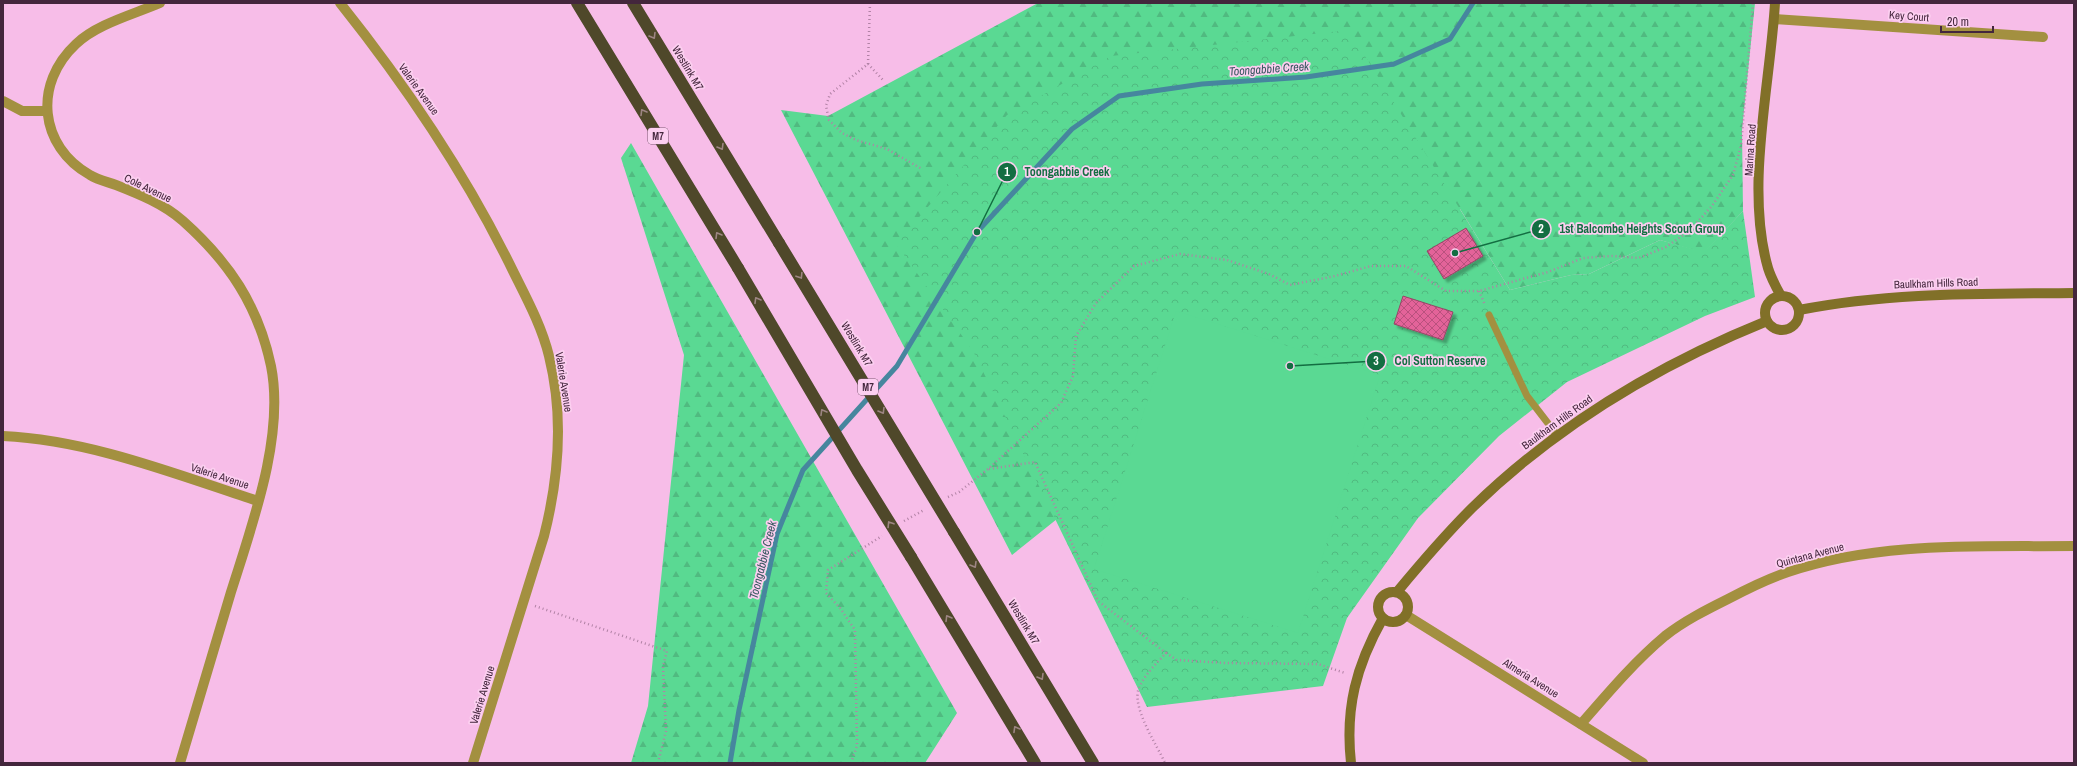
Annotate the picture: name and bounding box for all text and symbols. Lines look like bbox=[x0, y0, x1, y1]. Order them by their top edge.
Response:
street label: Key Court bbox=[1889, 8, 1930, 24]
scale bar bbox=[1941, 8, 1993, 34]
text: 20 m bbox=[1947, 14, 1969, 30]
one-way arrow bbox=[648, 32, 656, 39]
street label: Westlink M7 bbox=[669, 43, 707, 93]
water label: Toongabbie Creek bbox=[1228, 58, 1311, 80]
street label: Valerie Avenue bbox=[396, 60, 442, 118]
one-way arrow bbox=[641, 109, 648, 116]
street label: Marina Road bbox=[1741, 124, 1759, 176]
road number: M7 bbox=[648, 128, 668, 144]
one-way arrow bbox=[716, 143, 724, 150]
callout: Toongabbie Creek bbox=[997, 160, 1118, 184]
text: 1 bbox=[1004, 164, 1010, 180]
text: Toongabbie Creek bbox=[1024, 164, 1110, 180]
street label: Cole Avenue bbox=[122, 171, 174, 205]
callout: 1st Balcombe Heights Scout Group bbox=[1531, 217, 1732, 241]
text: 2 bbox=[1538, 221, 1544, 237]
text: 1st Balcombe Heights Scout Group bbox=[1559, 221, 1725, 237]
one-way arrow bbox=[716, 232, 723, 239]
one-way arrow bbox=[795, 272, 803, 279]
street label: Baulkham Hills Road bbox=[1894, 275, 1978, 291]
one-way arrow bbox=[755, 297, 762, 304]
street label: Westlink M7 bbox=[838, 319, 876, 369]
callout: Col Sutton Reserve bbox=[1366, 349, 1493, 373]
street label: Valerie Avenue bbox=[552, 351, 576, 413]
text: 3 bbox=[1373, 353, 1379, 369]
text: Col Sutton Reserve bbox=[1395, 353, 1486, 369]
road number: M7 bbox=[858, 379, 878, 395]
street label: Baulkham Hills Road bbox=[1519, 392, 1595, 452]
one-way arrow bbox=[877, 407, 885, 414]
one-way arrow bbox=[821, 409, 828, 416]
street label: Valerie Avenue bbox=[189, 460, 251, 492]
water label: Toongabbie Creek bbox=[746, 518, 781, 601]
one-way arrow bbox=[888, 521, 895, 528]
street label: Quintana Avenue bbox=[1775, 539, 1845, 571]
one-way arrow bbox=[970, 561, 977, 568]
street label: Westlink M7 bbox=[1005, 597, 1043, 647]
one-way arrow bbox=[946, 615, 953, 622]
street label: Almeria Avenue bbox=[1500, 655, 1562, 701]
street label: Valerie Avenue bbox=[466, 664, 498, 726]
one-way arrow bbox=[1037, 673, 1044, 680]
one-way arrow bbox=[1013, 726, 1020, 733]

